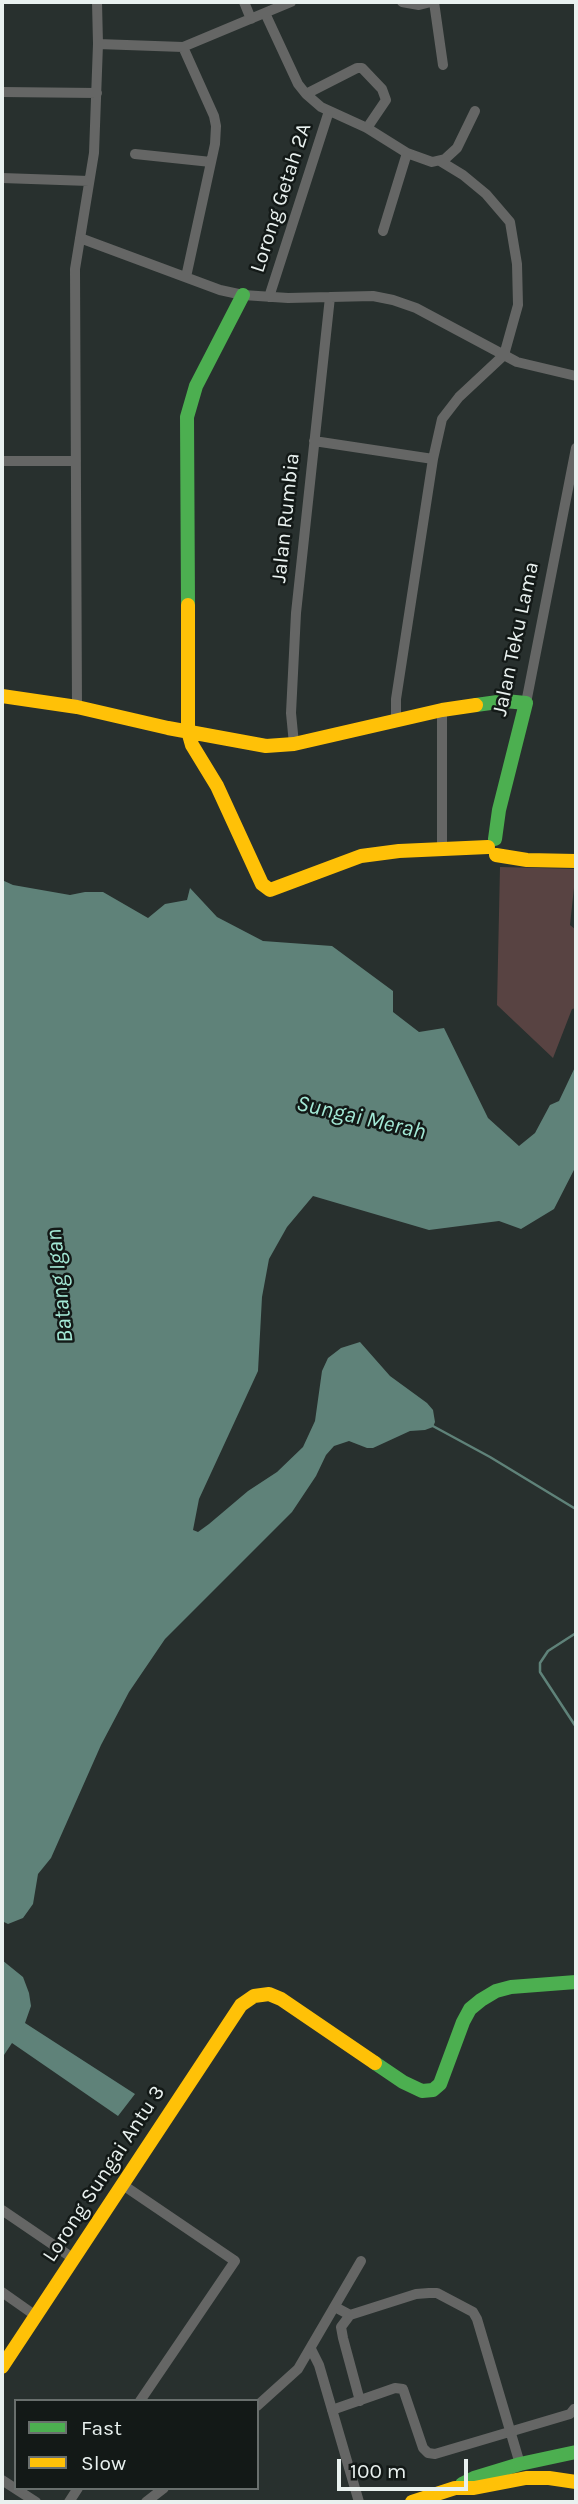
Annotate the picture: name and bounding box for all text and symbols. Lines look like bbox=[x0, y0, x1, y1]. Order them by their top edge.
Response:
street label: Lorong Getah 2A bbox=[245, 120, 317, 276]
street label: Jalan Rumbia bbox=[267, 452, 305, 584]
street label: Jalan Teku Lama bbox=[487, 560, 545, 718]
water label: Sungai Merah bbox=[294, 1090, 428, 1146]
water label: Batang Igan bbox=[40, 1228, 80, 1344]
street label: Lorong Sungai Antu 3 bbox=[38, 2081, 170, 2267]
legend bbox=[14, 2399, 259, 2490]
text: Fast bbox=[81, 2416, 122, 2440]
scale bar bbox=[340, 2444, 471, 2488]
text: Slow bbox=[81, 2451, 126, 2475]
text: 100 m bbox=[350, 2459, 407, 2483]

